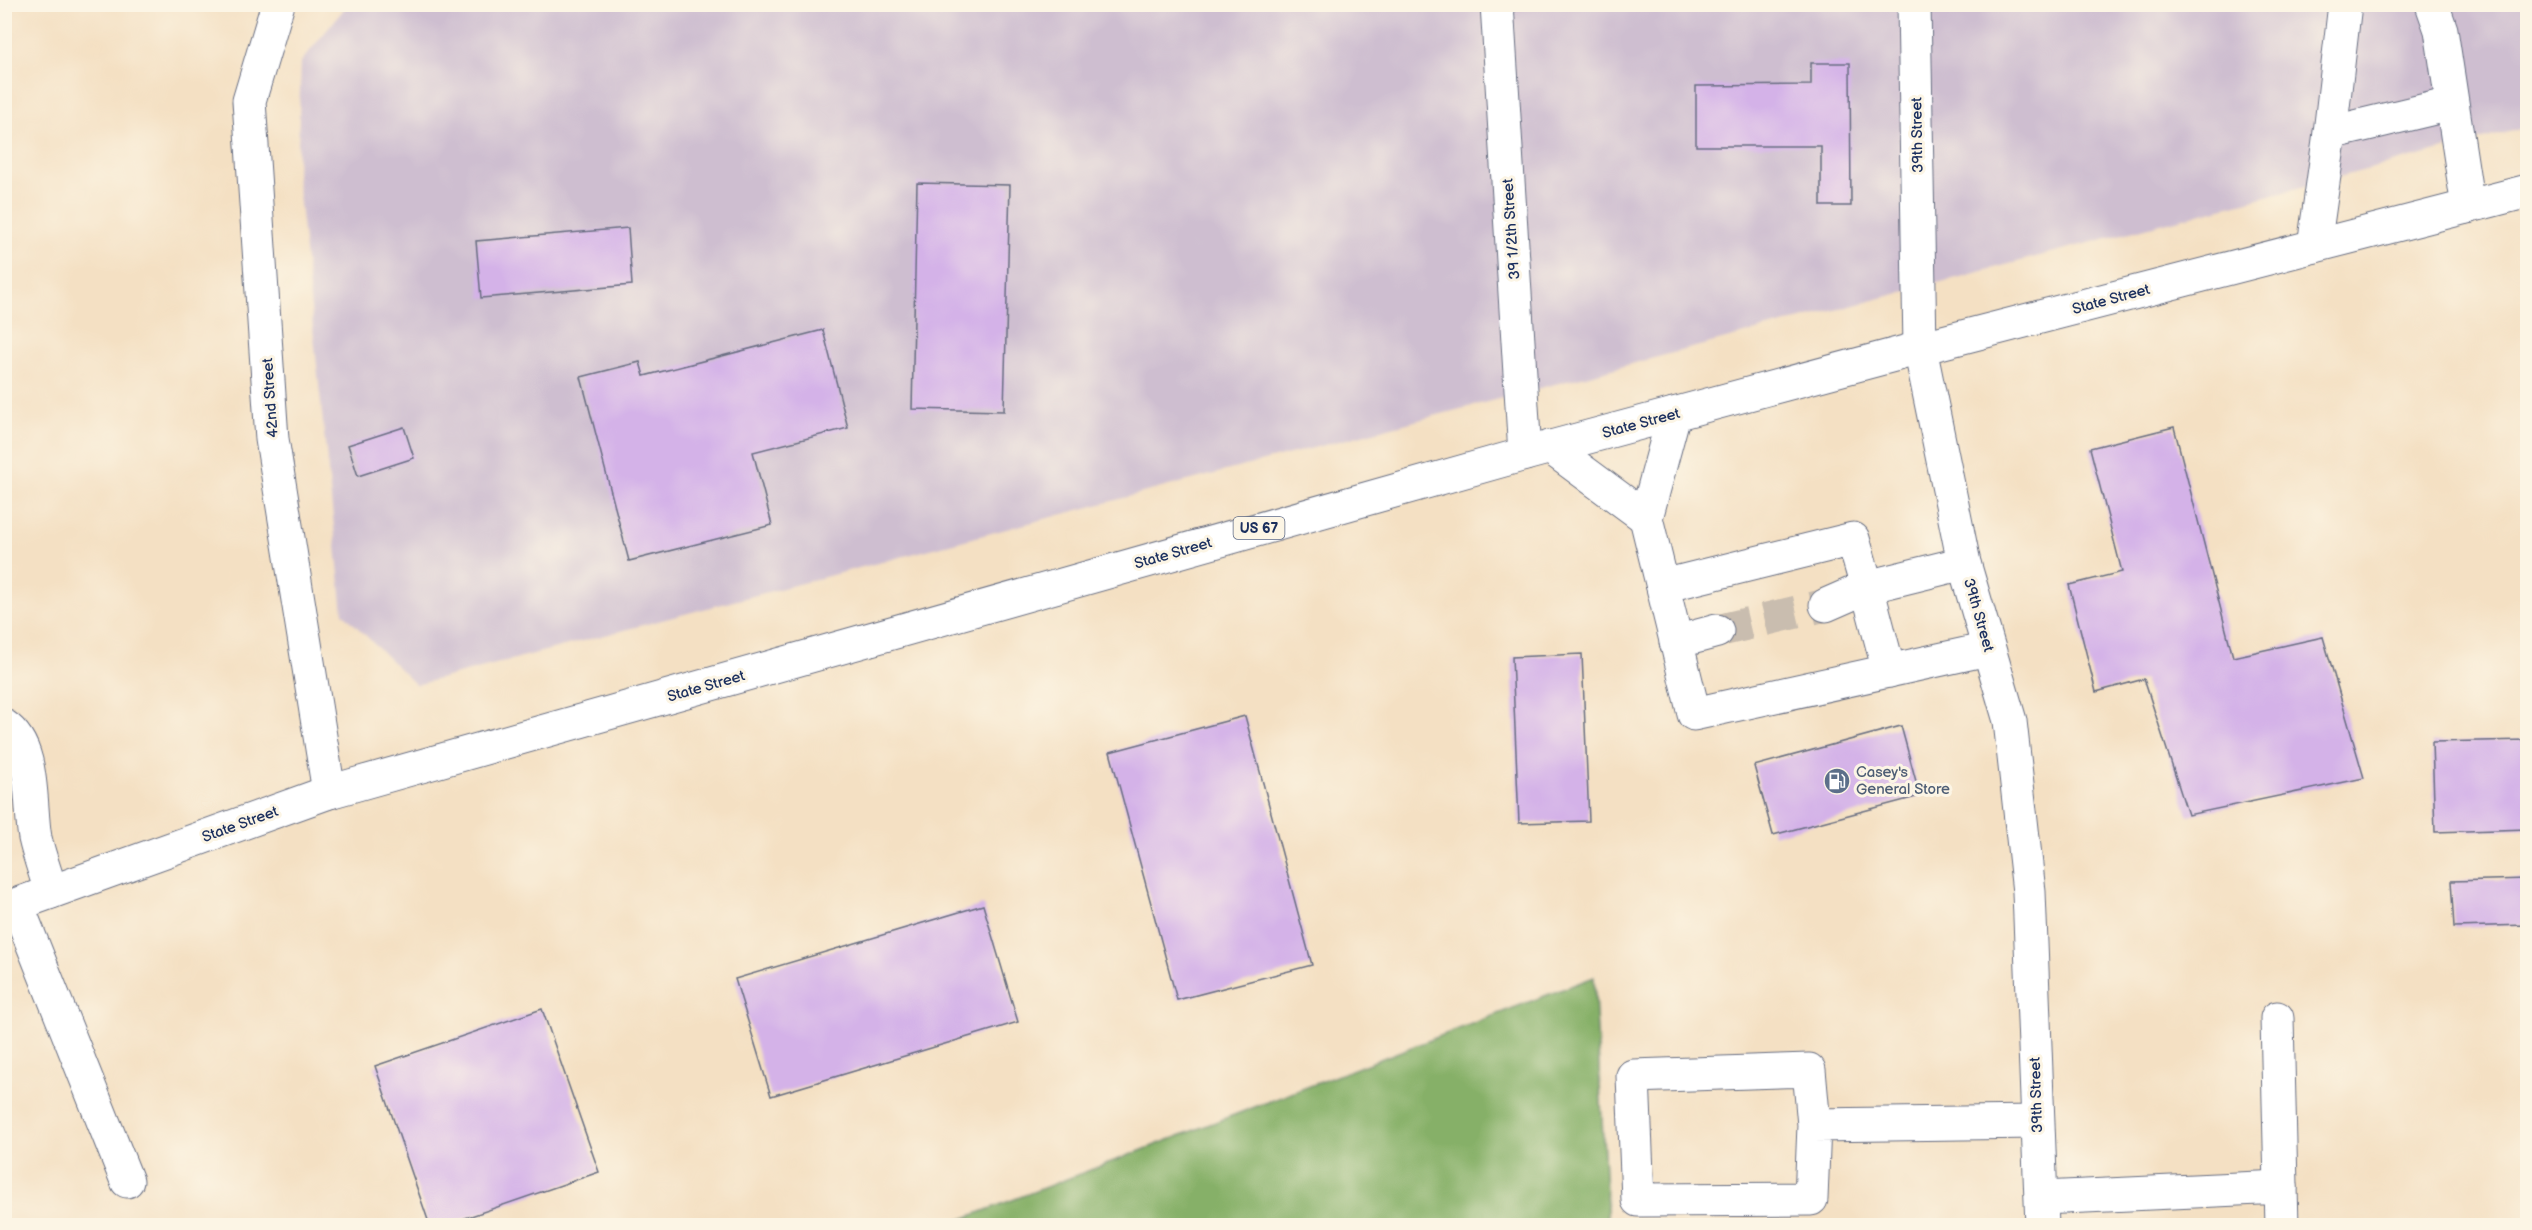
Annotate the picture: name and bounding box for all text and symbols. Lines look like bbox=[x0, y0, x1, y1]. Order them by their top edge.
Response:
street label: 39th Street bbox=[1907, 97, 1928, 173]
street label: 39 1/2th Street bbox=[1498, 177, 1525, 280]
street label: State Street bbox=[2070, 280, 2152, 319]
street label: 42nd Street bbox=[258, 357, 283, 439]
street label: State Street bbox=[1600, 404, 1682, 443]
road number: US 67 bbox=[1234, 517, 1284, 539]
street label: State Street bbox=[1132, 533, 1214, 574]
street label: 39th Street bbox=[1959, 576, 1998, 655]
street label: State Street bbox=[665, 666, 747, 707]
place label: Casey's General Store bbox=[1856, 763, 1950, 799]
fuel station icon: Casey's General Store bbox=[1822, 766, 1852, 796]
street label: State Street bbox=[199, 802, 281, 847]
street label: 39th Street bbox=[2026, 1056, 2047, 1133]

